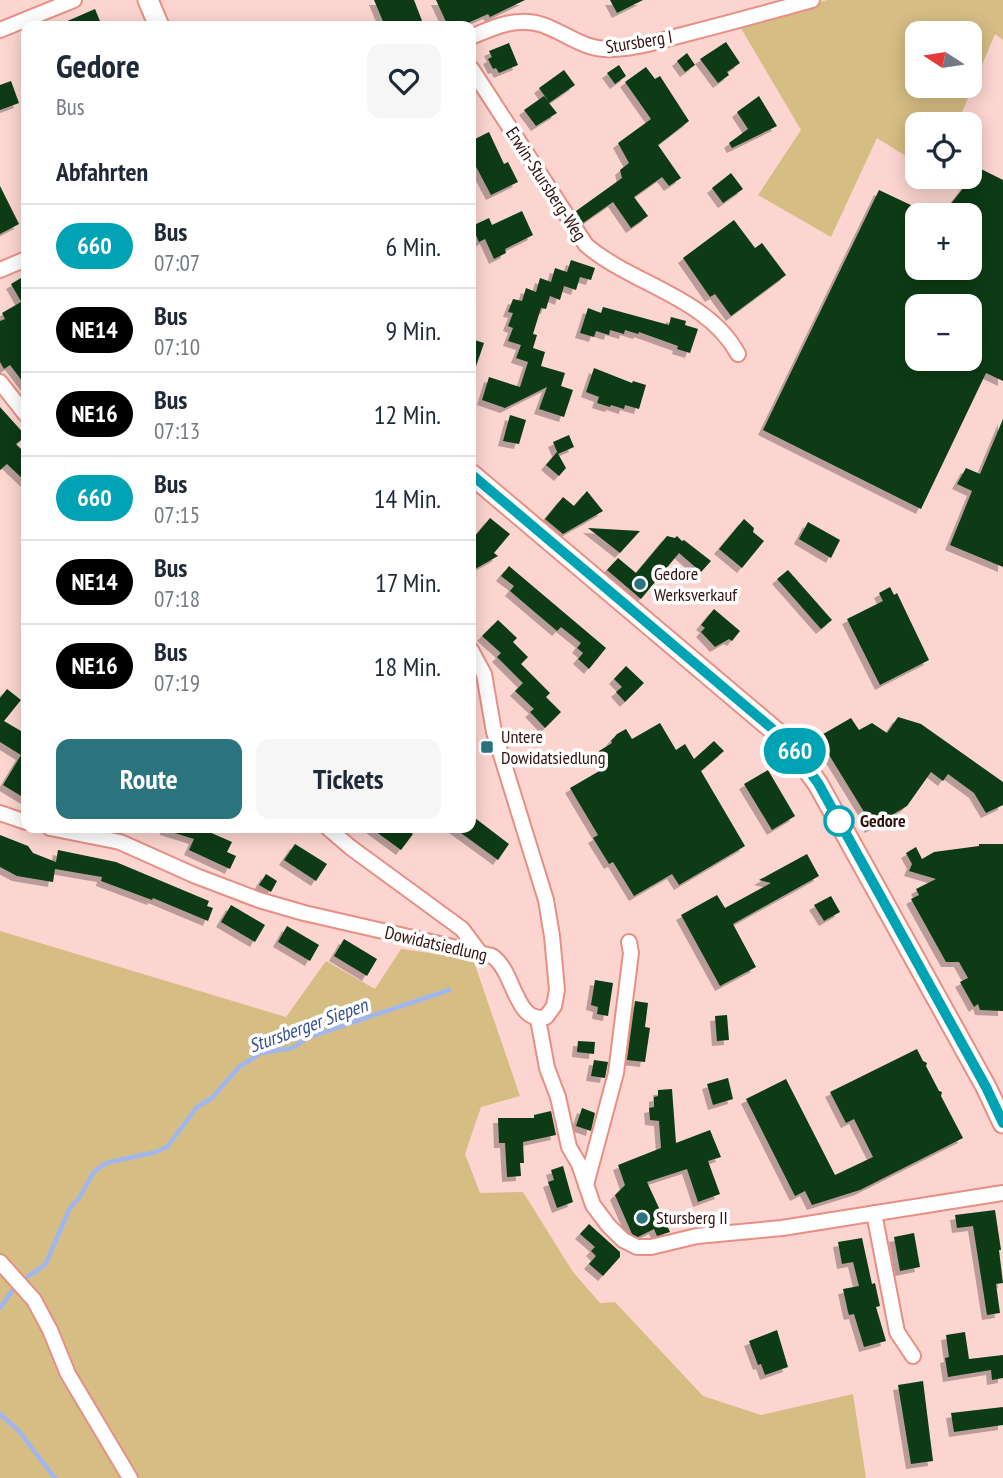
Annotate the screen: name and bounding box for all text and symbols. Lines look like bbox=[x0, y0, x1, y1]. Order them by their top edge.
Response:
north arrow bbox=[905, 21, 982, 98]
map controls bbox=[905, 21, 982, 371]
street label: Stursberg I bbox=[604, 25, 674, 58]
text: Gedore bbox=[56, 44, 140, 87]
button: heart bbox=[367, 44, 441, 118]
text: Bus bbox=[56, 92, 85, 121]
button: locate bbox=[905, 112, 982, 189]
street label: Erwin-Stursberg-Weg bbox=[501, 122, 592, 245]
text: Abfahrten bbox=[56, 155, 148, 188]
button: + bbox=[905, 203, 982, 280]
text: Bus bbox=[154, 215, 187, 248]
text: 660 bbox=[77, 230, 112, 261]
text: 6 Min. bbox=[386, 230, 441, 263]
text: 07:07 bbox=[154, 248, 200, 277]
button: − bbox=[905, 294, 982, 371]
text: Bus bbox=[154, 299, 187, 332]
text: NE14 bbox=[71, 314, 118, 345]
text: 9 Min. bbox=[386, 314, 441, 347]
text: 07:10 bbox=[154, 332, 200, 361]
text: Bus bbox=[154, 383, 187, 416]
text: NE16 bbox=[71, 398, 118, 429]
text: 12 Min. bbox=[374, 398, 441, 431]
text: 07:13 bbox=[154, 416, 200, 445]
text: Bus bbox=[154, 467, 187, 500]
text: 660 bbox=[77, 482, 112, 513]
text: 14 Min. bbox=[374, 482, 441, 515]
text: 07:15 bbox=[154, 500, 200, 529]
text: Bus bbox=[154, 551, 187, 584]
place label: Gedore Werksverkauf bbox=[654, 562, 738, 606]
text: NE14 bbox=[71, 566, 118, 597]
text: 17 Min. bbox=[375, 566, 441, 599]
marker: Gedore Werksverkauf bbox=[632, 576, 648, 592]
text: 07:18 bbox=[154, 584, 200, 613]
text: Bus bbox=[154, 635, 187, 668]
text: NE16 bbox=[71, 650, 118, 681]
text: 18 Min. bbox=[374, 650, 441, 683]
text: 07:19 bbox=[154, 668, 200, 697]
place label: Untere Dowidatsiedlung bbox=[501, 725, 605, 769]
line badge: 660 bbox=[755, 728, 835, 774]
text: 660 bbox=[778, 735, 812, 766]
button: Route bbox=[56, 739, 242, 819]
button: Tickets bbox=[256, 739, 441, 819]
marker: Untere Dowidatsiedlung bbox=[479, 739, 495, 755]
marker: Gedore bbox=[824, 806, 854, 836]
place label: Gedore bbox=[860, 809, 906, 832]
street label: Dowidatsiedlung bbox=[383, 921, 490, 966]
water label: Stursberger Siepen bbox=[245, 992, 372, 1058]
place label: Stursberg II bbox=[656, 1206, 728, 1229]
marker: Stursberg II bbox=[634, 1210, 650, 1226]

